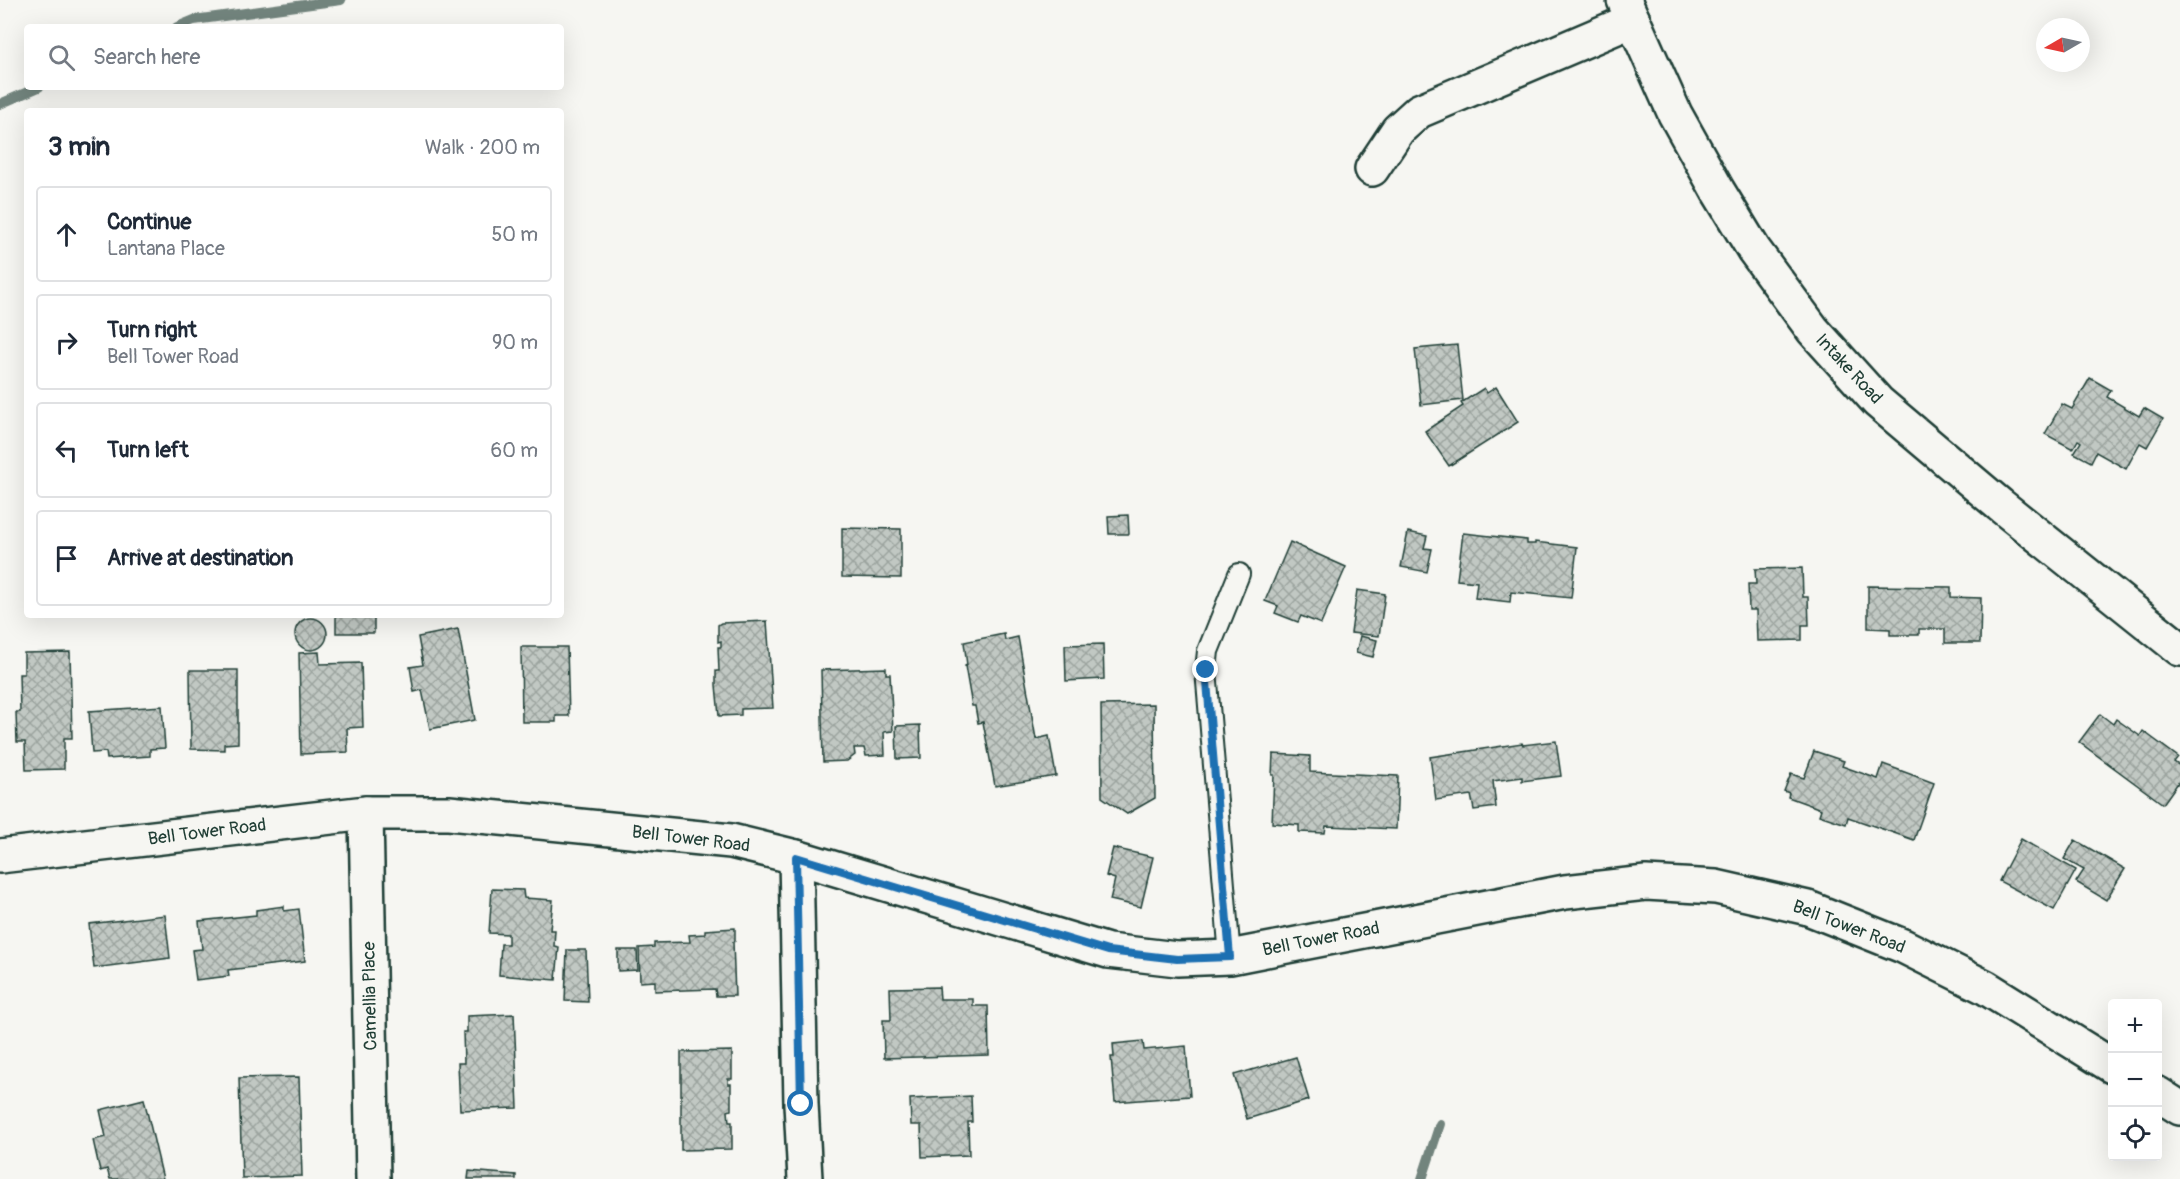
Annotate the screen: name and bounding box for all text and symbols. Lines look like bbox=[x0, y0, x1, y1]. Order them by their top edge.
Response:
north arrow bbox=[2036, 18, 2090, 72]
search box bbox=[24, 24, 564, 90]
icon: search bbox=[45, 41, 78, 74]
text: Search here bbox=[93, 43, 200, 71]
text: 3 min bbox=[48, 131, 110, 163]
text: Walk · 200 m bbox=[425, 135, 540, 160]
text: Continue bbox=[107, 208, 191, 236]
icon: ahead bbox=[50, 218, 83, 251]
text: 50 m bbox=[491, 222, 538, 247]
text: Lantana Place bbox=[107, 236, 225, 261]
text: Turn right bbox=[107, 316, 197, 344]
icon: right bbox=[50, 326, 83, 359]
street label: Intake Road bbox=[1810, 329, 1888, 409]
text: 90 m bbox=[492, 330, 538, 355]
text: Bell Tower Road bbox=[107, 344, 239, 369]
icon: left bbox=[50, 434, 83, 467]
text: Turn left bbox=[107, 436, 189, 464]
text: 60 m bbox=[491, 438, 538, 463]
icon: arrive bbox=[50, 542, 83, 575]
text: Arrive at destination bbox=[107, 544, 293, 572]
route end bbox=[1192, 656, 1218, 682]
street label: Bell Tower Road bbox=[147, 813, 267, 851]
street label: Bell Tower Road bbox=[631, 820, 751, 858]
street label: Bell Tower Road bbox=[1789, 895, 1909, 959]
street label: Bell Tower Road bbox=[1260, 916, 1382, 962]
street label: Camellia Place bbox=[358, 941, 382, 1051]
map controls bbox=[2108, 999, 2162, 1161]
button: + bbox=[2108, 999, 2162, 1053]
button: − bbox=[2108, 1053, 2162, 1107]
route start bbox=[787, 1090, 813, 1116]
button: locate bbox=[2108, 1107, 2162, 1161]

